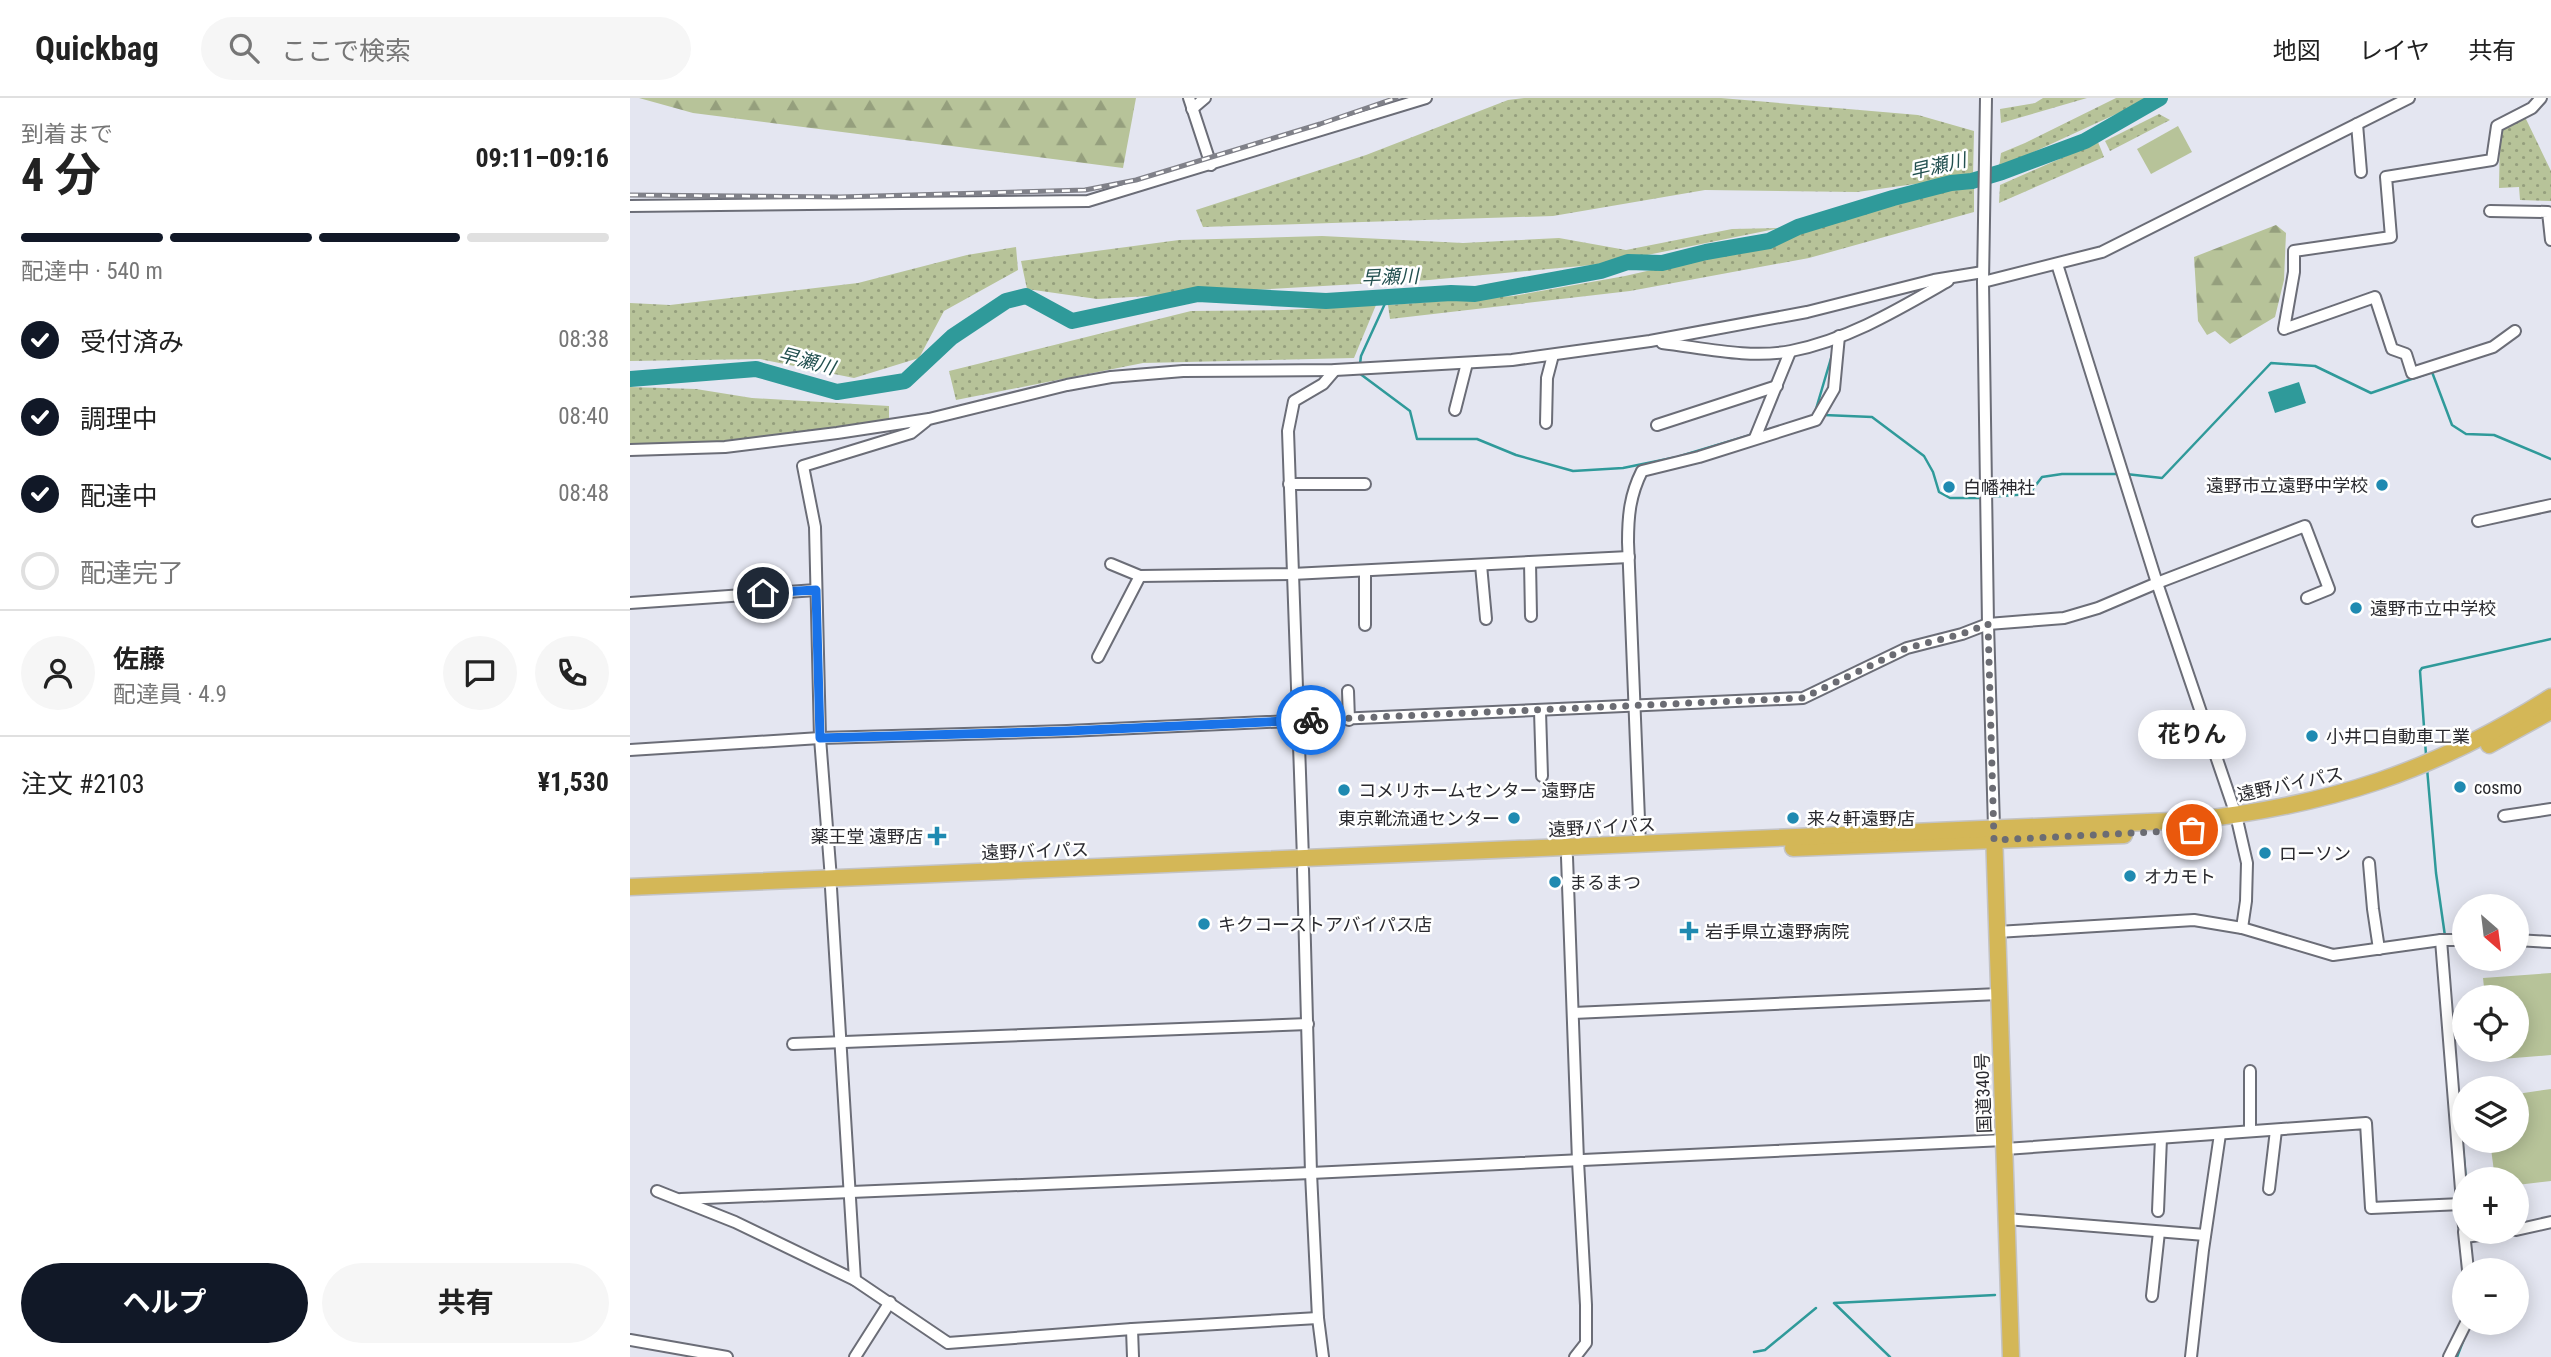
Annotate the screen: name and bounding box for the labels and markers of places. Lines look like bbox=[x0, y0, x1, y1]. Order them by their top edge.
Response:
place label: 遠野市立遠野中学校 bbox=[2206, 475, 2368, 496]
place label: 白幡神社 bbox=[1963, 477, 2035, 498]
marker: 遠野市立遠野中学校 bbox=[2374, 477, 2390, 493]
marker: 白幡神社 bbox=[1941, 479, 1957, 495]
pin bbox=[733, 563, 793, 623]
place label: 遠野市立中学校 bbox=[2370, 598, 2496, 619]
marker: 遠野市立中学校 bbox=[2348, 600, 2364, 616]
callout: 花りん bbox=[2138, 711, 2246, 760]
place label: 小井口自動車工業 bbox=[2326, 726, 2470, 747]
marker: 小井口自動車工業 bbox=[2304, 728, 2320, 744]
place label: cosmo bbox=[2474, 777, 2522, 798]
marker: cosmo bbox=[2452, 779, 2468, 795]
place label: コメリホームセンター 遠野店 bbox=[1358, 780, 1596, 801]
marker: コメリホームセンター 遠野店 bbox=[1336, 782, 1352, 798]
pin bbox=[2162, 800, 2222, 860]
place label: 東京靴流通センター bbox=[1338, 808, 1500, 829]
place label: 来々軒遠野店 bbox=[1807, 808, 1915, 829]
marker: 東京靴流通センター bbox=[1506, 810, 1522, 826]
marker: 来々軒遠野店 bbox=[1785, 810, 1801, 826]
place label: 薬王堂 遠野店 bbox=[811, 826, 923, 847]
marker: 薬王堂 遠野店 bbox=[929, 828, 945, 844]
place label: ローソン bbox=[2279, 843, 2351, 864]
marker: ローソン bbox=[2257, 845, 2273, 861]
place label: オカモト bbox=[2144, 866, 2216, 887]
marker: オカモト bbox=[2122, 868, 2138, 884]
place label: まるまつ bbox=[1569, 872, 1641, 893]
marker: まるまつ bbox=[1547, 874, 1563, 890]
place label: キクコーストアバイパス店 bbox=[1218, 914, 1432, 935]
marker: キクコーストアバイパス店 bbox=[1196, 916, 1212, 932]
marker: 岩手県立遠野病院 bbox=[1679, 921, 1699, 941]
place label: 岩手県立遠野病院 bbox=[1705, 921, 1849, 942]

